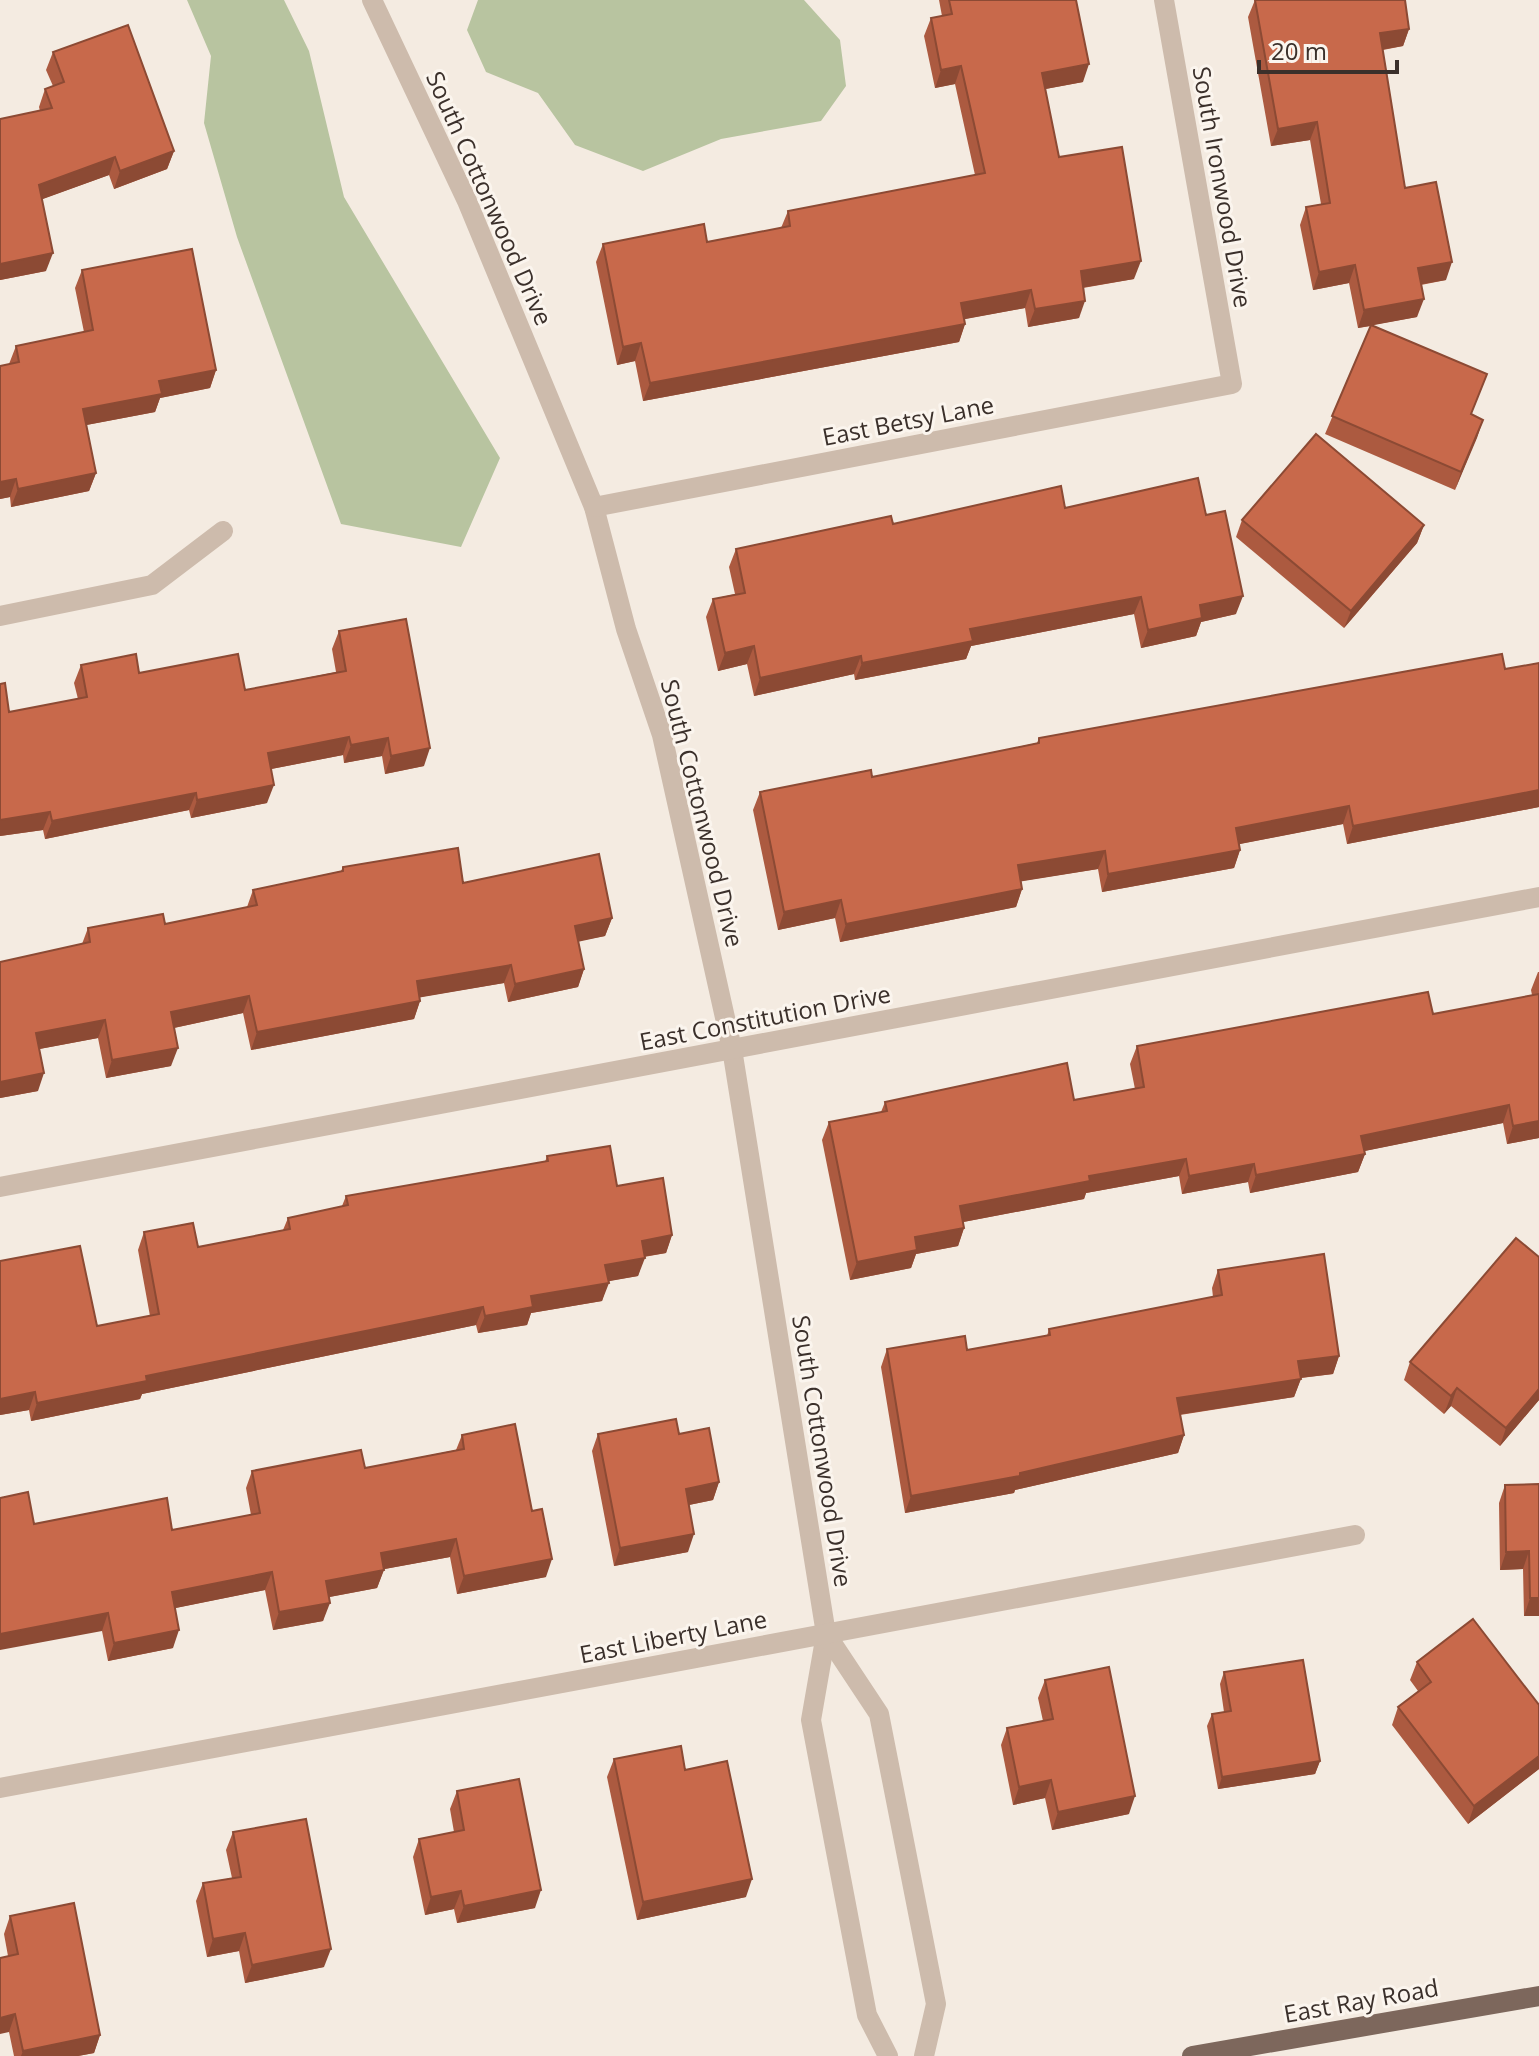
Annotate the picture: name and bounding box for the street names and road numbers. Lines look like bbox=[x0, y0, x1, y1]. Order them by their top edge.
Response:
street label: South Ironwood Drive bbox=[1186, 64, 1260, 310]
street label: South Cottonwood Drive bbox=[419, 66, 561, 330]
street label: East Betsy Lane bbox=[819, 387, 997, 453]
street label: South Cottonwood Drive bbox=[654, 676, 752, 950]
street label: East Constitution Drive bbox=[637, 976, 893, 1058]
street label: South Cottonwood Drive bbox=[785, 1313, 861, 1589]
street label: East Liberty Lane bbox=[576, 1602, 770, 1670]
street label: East Ray Road bbox=[1281, 1970, 1441, 2030]

